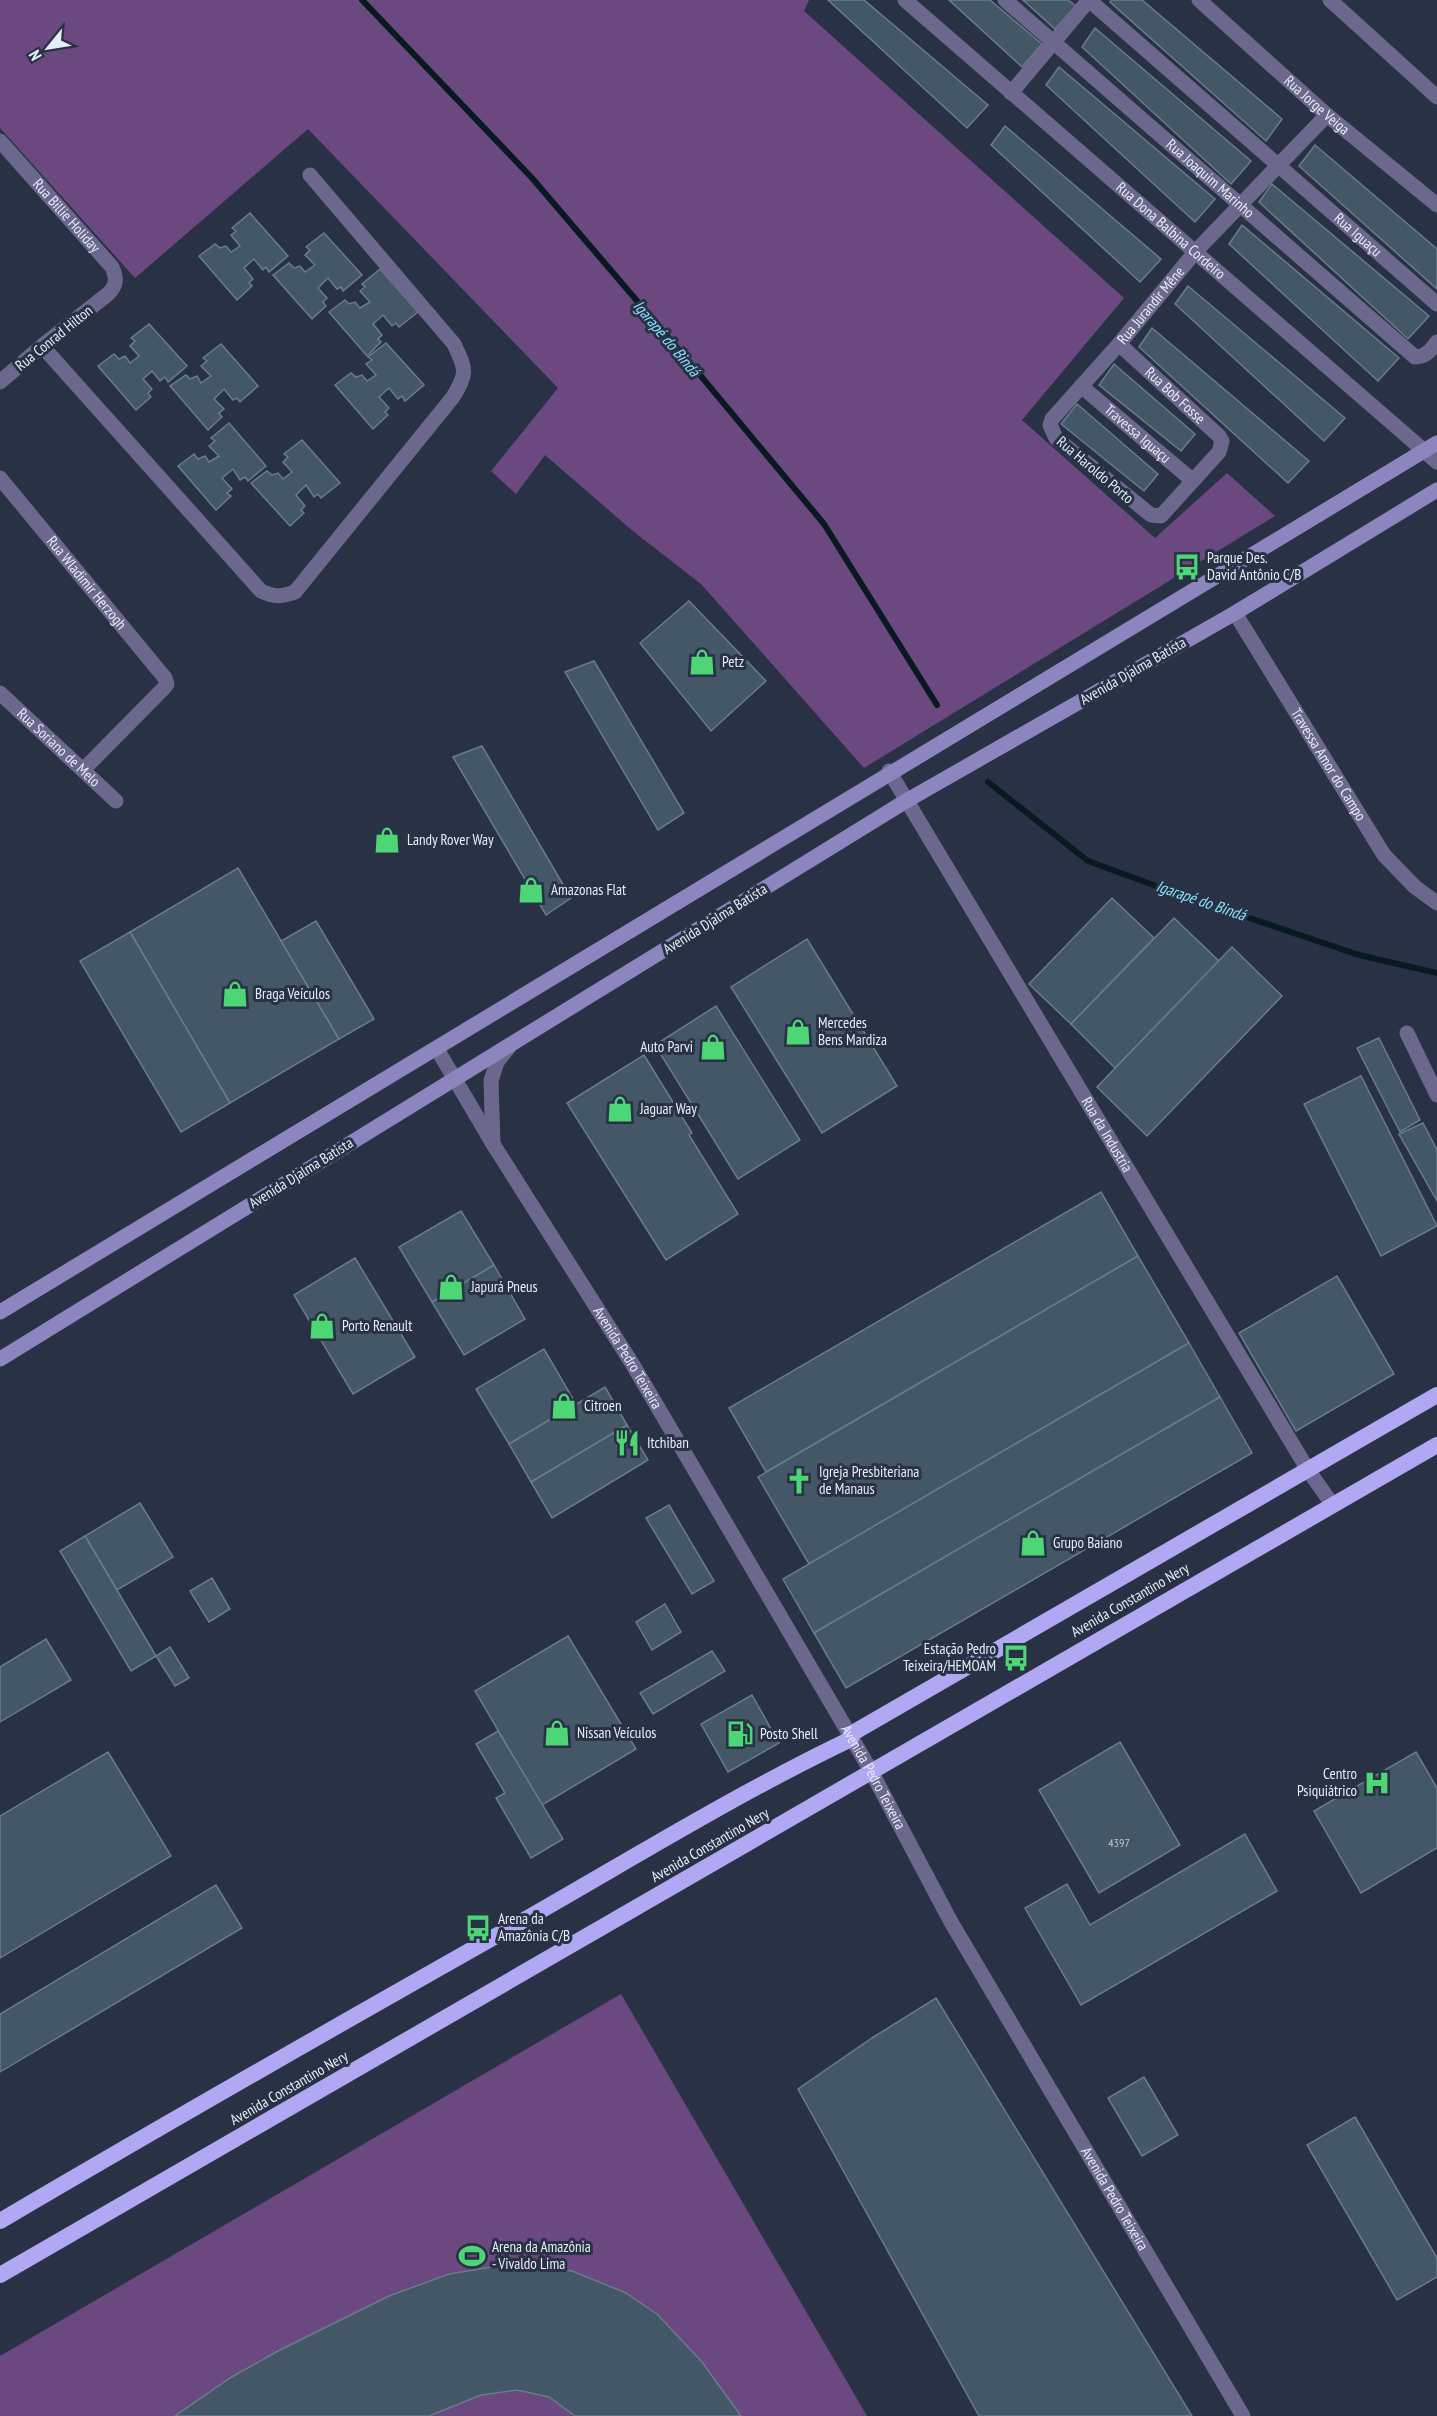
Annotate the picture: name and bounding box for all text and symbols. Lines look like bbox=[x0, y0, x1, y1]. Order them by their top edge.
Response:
north arrow bbox=[18, 18, 78, 78]
text: N bbox=[24, 47, 46, 64]
street label: Rua Jorge Veiga bbox=[1280, 71, 1354, 139]
street label: Rua Joaquim Marinho bbox=[1162, 135, 1259, 222]
street label: Rua Billie Holiday bbox=[29, 175, 105, 257]
street label: Rua Dona Balbina Cordeiro bbox=[1112, 178, 1230, 283]
street label: Rua Iguaçu bbox=[1330, 208, 1386, 260]
street label: Rua Jurandir Mêne bbox=[1113, 262, 1188, 348]
water label: Igarapé do Bindá bbox=[629, 296, 706, 381]
street label: Rua Conrad Hilton bbox=[11, 301, 96, 375]
street label: Rua Bob Fosse bbox=[1141, 363, 1209, 428]
street label: Travessa Iguaçu bbox=[1101, 400, 1175, 467]
street label: Rua Haroldo Porto bbox=[1053, 432, 1138, 507]
street label: Rua Wladimir Herzogh bbox=[43, 532, 131, 633]
place label: Parque Des. David Antônio C/B bbox=[1207, 548, 1301, 584]
bus stop icon: Parque Des. David Antônio C/B bbox=[1172, 552, 1202, 582]
street label: Avenida Djalma Batista bbox=[1076, 633, 1189, 709]
shop icon: Petz bbox=[687, 647, 717, 677]
place label: Petz bbox=[722, 652, 744, 671]
street label: Rua Soriano de Melo bbox=[13, 704, 105, 791]
street label: Travessa Amor do Campo bbox=[1287, 704, 1371, 824]
shop icon: Landy Rover Way bbox=[372, 825, 402, 855]
place label: Landy Rover Way bbox=[407, 830, 494, 849]
shop icon: Amazonas Flat bbox=[516, 875, 546, 905]
water label: Igarapé do Bindá bbox=[1154, 875, 1250, 925]
street label: Avenida Djalma Batista bbox=[659, 879, 770, 958]
place label: Amazonas Flat bbox=[551, 880, 626, 899]
shop icon: Braga Veículos bbox=[220, 979, 250, 1009]
place label: Braga Veículos bbox=[255, 984, 330, 1003]
place label: Mercedes Bens Mardiza bbox=[818, 1013, 887, 1049]
shop icon: Mercedes Bens Mardiza bbox=[783, 1017, 813, 1047]
shop icon: Auto Parvi bbox=[698, 1032, 728, 1062]
place label: Auto Parvi bbox=[640, 1037, 693, 1056]
street label: Rua da Industria bbox=[1078, 1093, 1137, 1175]
shop icon: Jaguar Way bbox=[605, 1094, 635, 1124]
place label: Jaguar Way bbox=[639, 1099, 697, 1118]
street label: Avenida Djalma Batista bbox=[245, 1133, 356, 1212]
shop icon: Japurá Pneus bbox=[436, 1272, 466, 1302]
place label: Japurá Pneus bbox=[470, 1277, 538, 1296]
street label: Avenida Pedro Teixeira bbox=[589, 1303, 667, 1412]
shop icon: Porto Renault bbox=[307, 1311, 337, 1341]
place label: Porto Renault bbox=[342, 1316, 412, 1335]
shop icon: Citroen bbox=[549, 1391, 579, 1421]
place label: Citroen bbox=[584, 1396, 622, 1415]
restaurant icon: Itchiban bbox=[612, 1428, 642, 1458]
place label: Itchiban bbox=[647, 1433, 689, 1452]
place label: Igreja Presbiteriana de Manaus bbox=[819, 1462, 919, 1498]
church icon: Igreja Presbiteriana de Manaus bbox=[784, 1466, 814, 1496]
shop icon: Grupo Baiano bbox=[1018, 1528, 1048, 1558]
place label: Grupo Baiano bbox=[1053, 1533, 1123, 1552]
street label: Avenida Constantino Nery bbox=[1067, 1558, 1192, 1641]
place label: Estação Pedro Teixeira/HEMOAM bbox=[903, 1639, 996, 1675]
bus stop icon: Estação Pedro Teixeira/HEMOAM bbox=[1001, 1643, 1031, 1673]
shop icon: Nissan Veículos bbox=[542, 1718, 572, 1748]
fuel station icon: Posto Shell bbox=[725, 1719, 755, 1749]
street label: Avenida Pedro Teixeira bbox=[837, 1721, 910, 1833]
place label: Nissan Veículos bbox=[577, 1723, 656, 1742]
place label: Posto Shell bbox=[760, 1724, 818, 1743]
place label: Centro Psiquiátrico bbox=[1297, 1764, 1357, 1800]
hospital icon: Centro Psiquiátrico bbox=[1362, 1768, 1392, 1798]
street label: Avenida Constantino Nery bbox=[647, 1803, 772, 1886]
house number: 4397 bbox=[1108, 1835, 1130, 1850]
place label: Arena da Amazônia C/B bbox=[498, 1909, 570, 1945]
bus stop icon: Arena da Amazônia C/B bbox=[463, 1913, 493, 1943]
street label: Avenida Constantino Nery bbox=[226, 2046, 351, 2129]
street label: Avenida Pedro Teixeira bbox=[1077, 2143, 1153, 2254]
place label: Arena da Amazônia - Vivaldo Lima bbox=[492, 2237, 591, 2273]
sports icon: Arena da Amazônia - Vivaldo Lima bbox=[457, 2241, 487, 2271]

